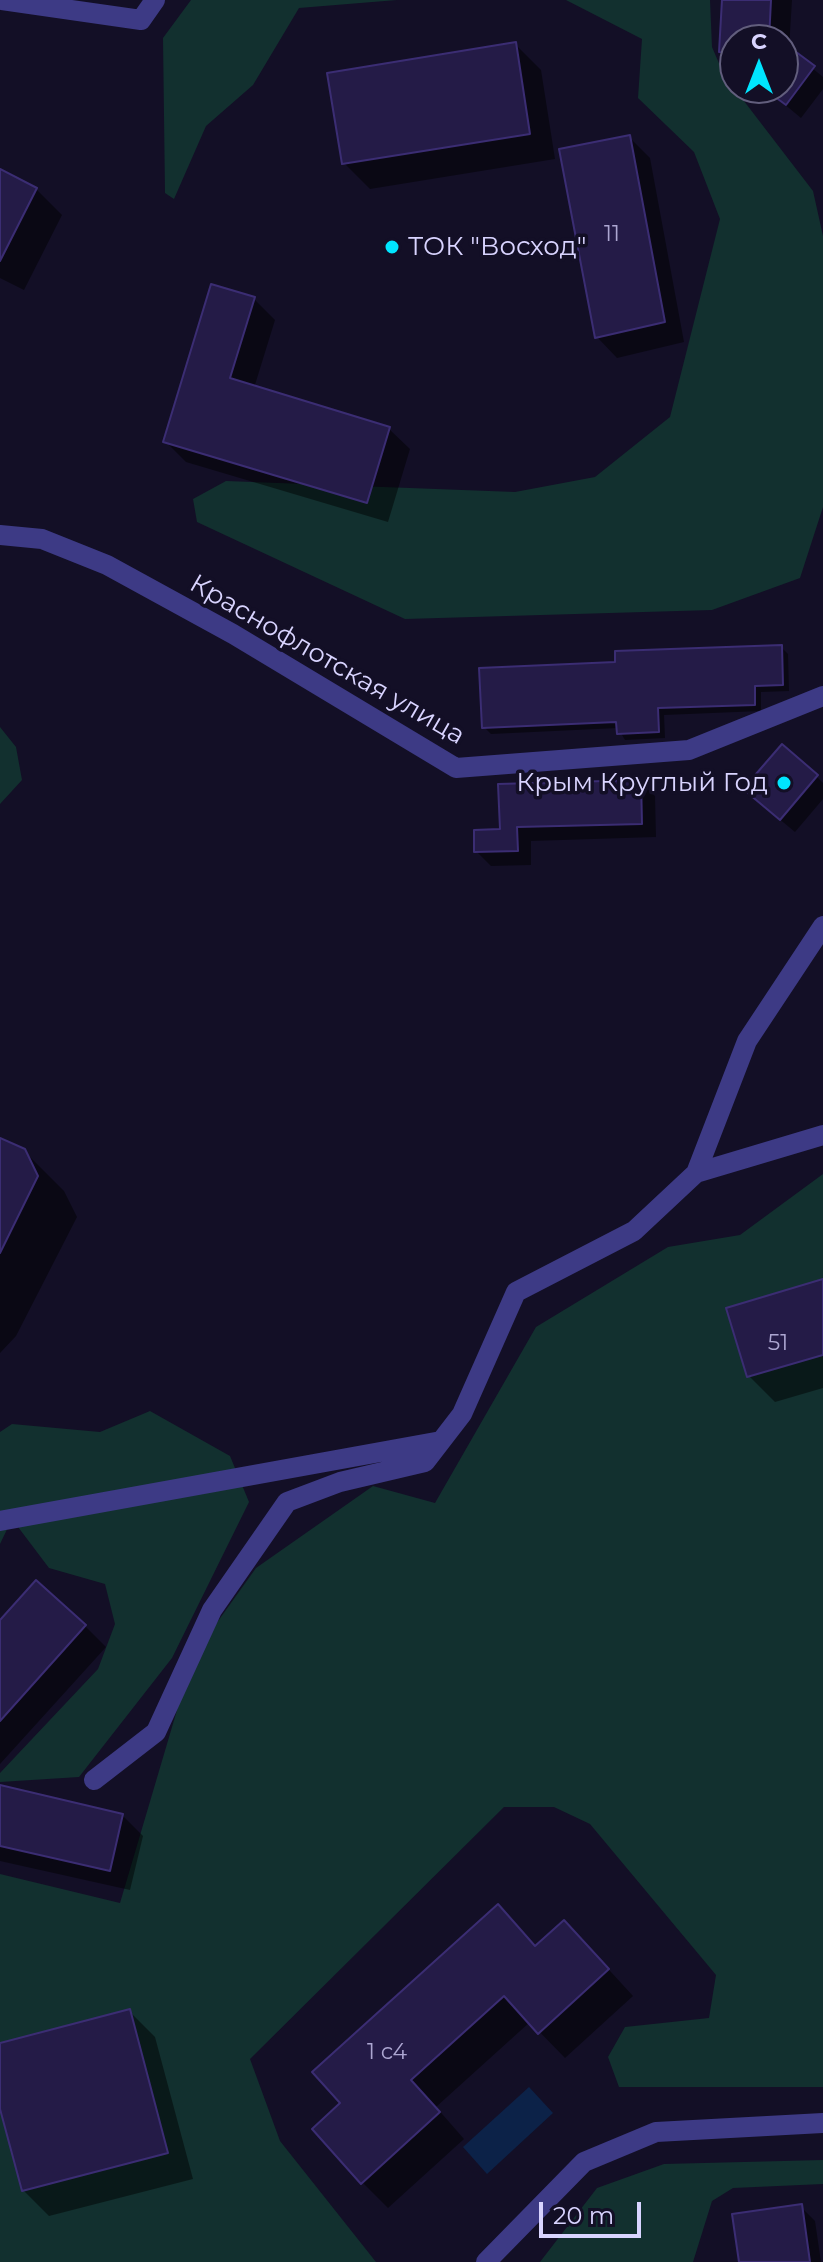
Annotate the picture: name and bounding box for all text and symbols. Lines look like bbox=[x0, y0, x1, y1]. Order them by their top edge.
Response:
north arrow bbox=[719, 24, 799, 104]
text: С bbox=[751, 28, 767, 55]
house number: 11 bbox=[604, 222, 620, 248]
place label: ТОК "Восход" bbox=[408, 231, 586, 263]
marker: ТОК "Восход" bbox=[383, 238, 401, 256]
street label: Краснофлотская улица bbox=[184, 568, 470, 752]
place label: Крым Круглый Год bbox=[516, 767, 768, 799]
marker: Крым Круглый Год bbox=[775, 774, 793, 792]
house number: 51 bbox=[768, 1331, 788, 1357]
house number: 1 с4 bbox=[367, 2040, 407, 2066]
scale bar bbox=[543, 2186, 645, 2236]
text: 20 m bbox=[553, 2201, 614, 2230]

